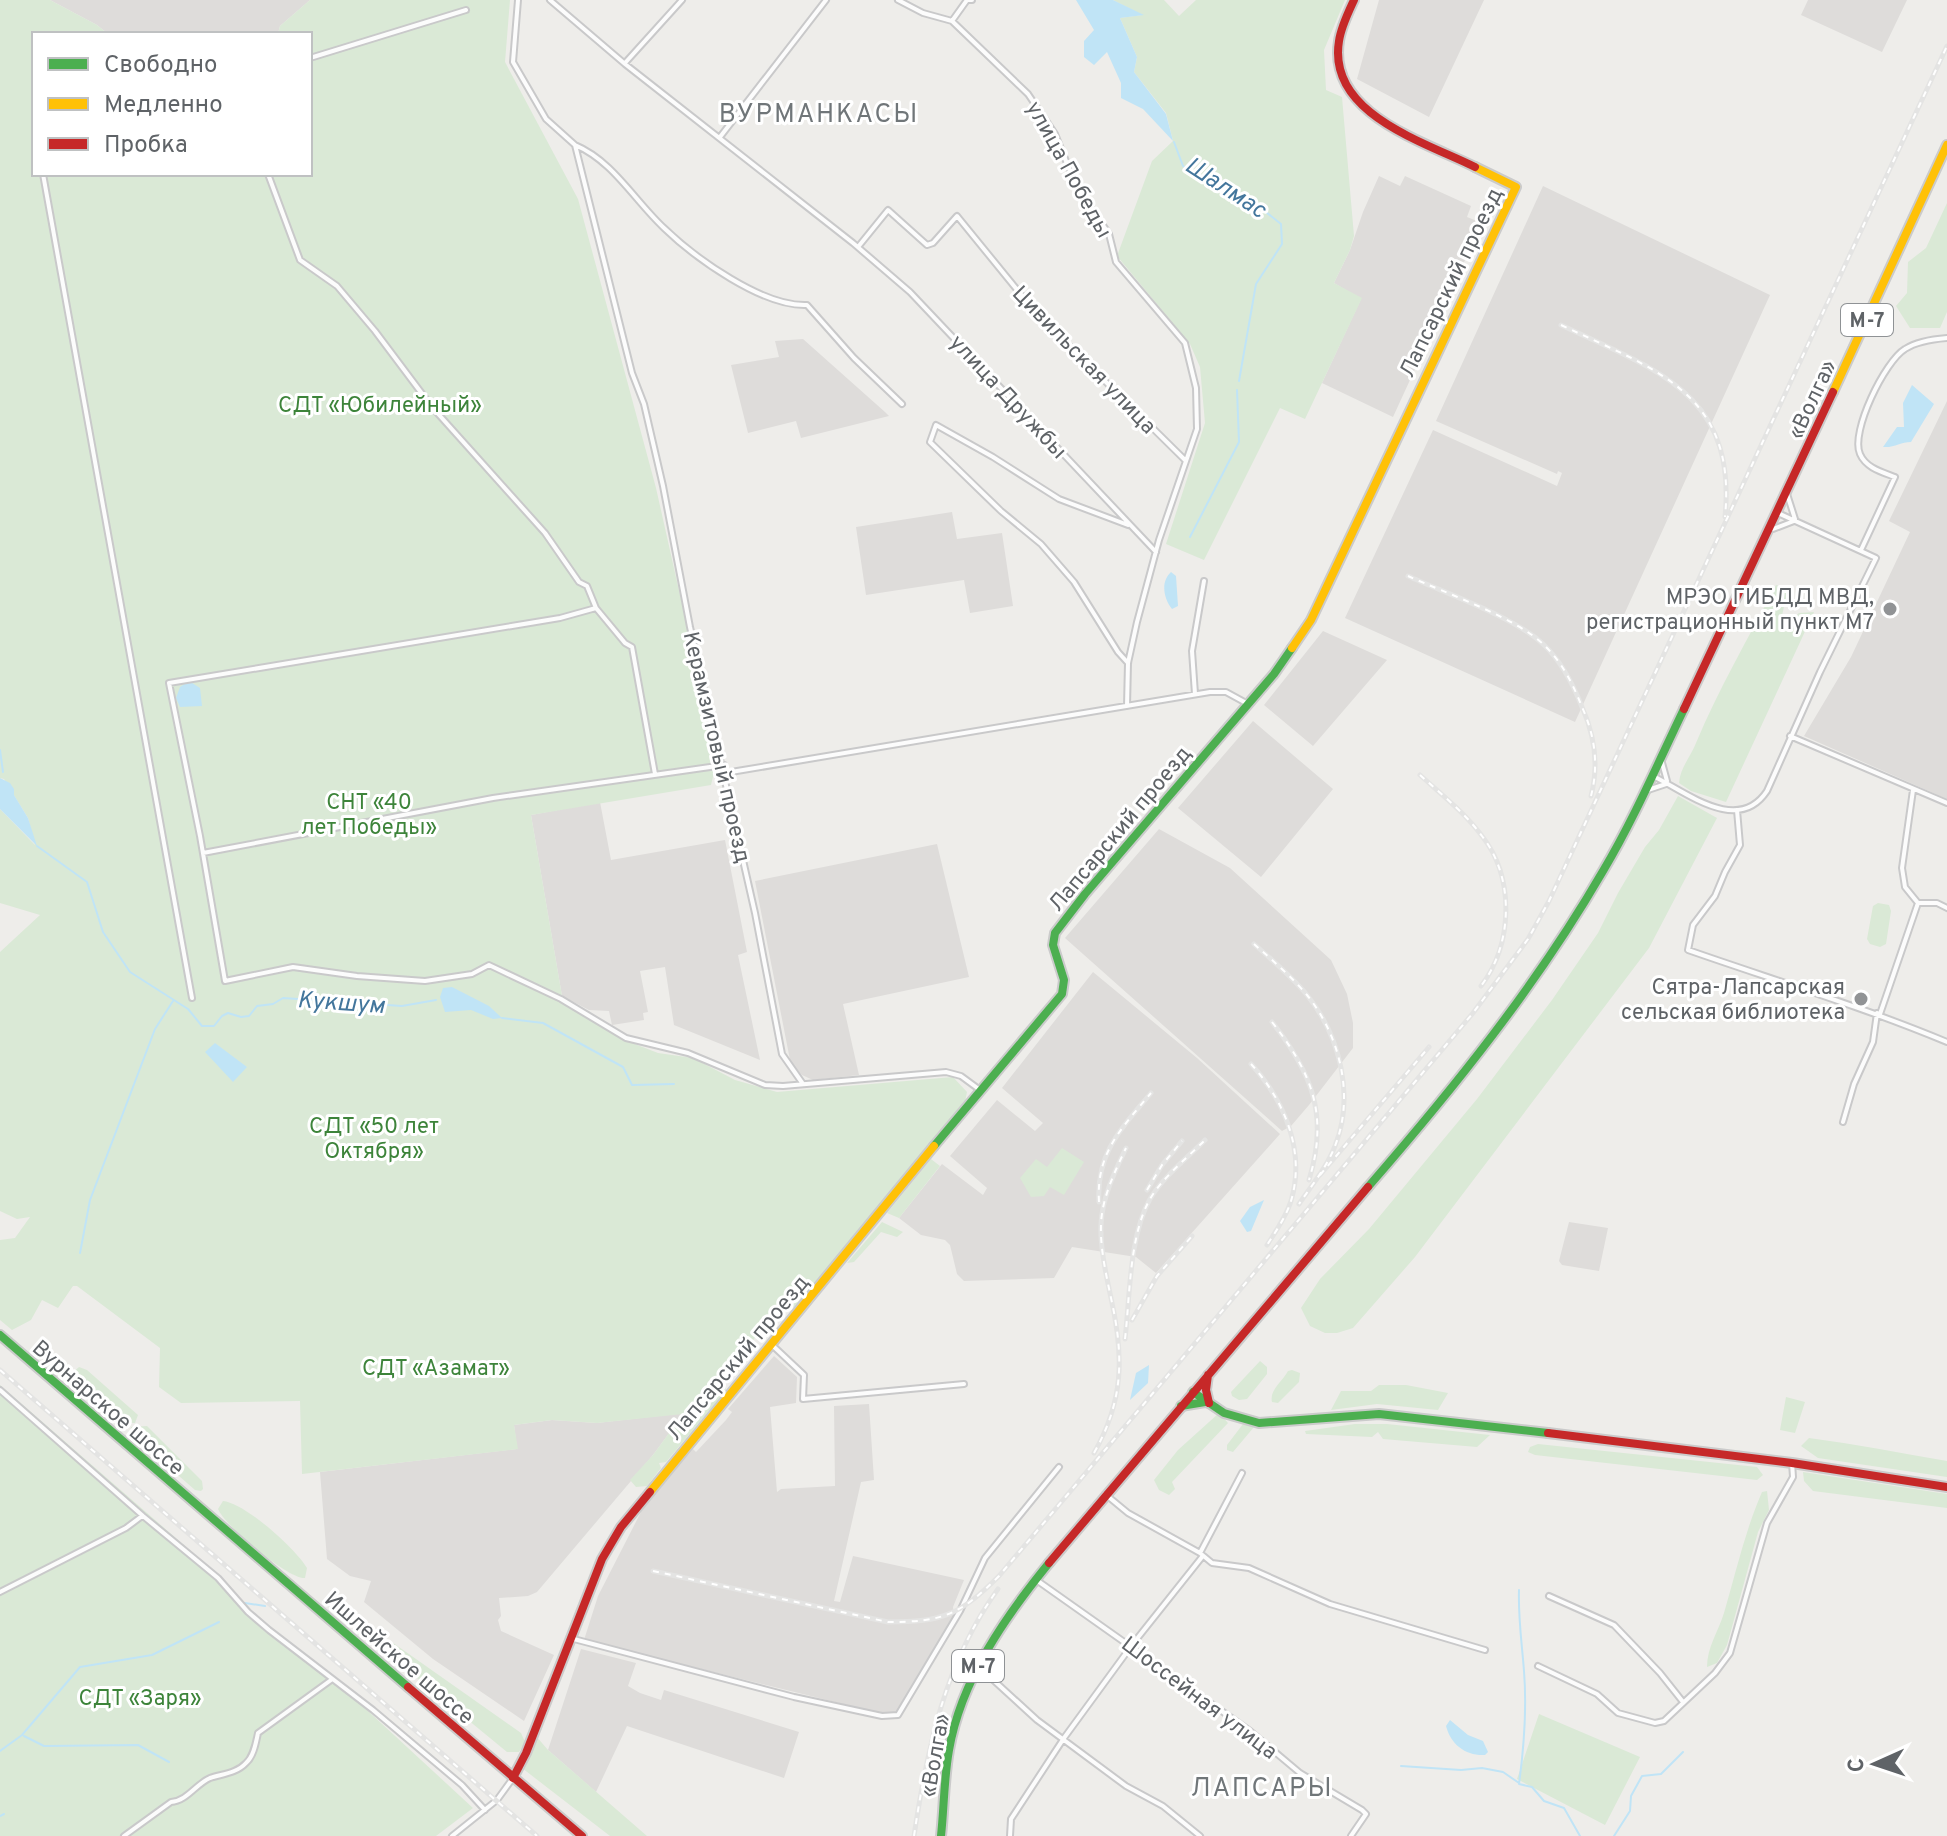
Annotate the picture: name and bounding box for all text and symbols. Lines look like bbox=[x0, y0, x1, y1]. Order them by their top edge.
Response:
legend bbox=[32, 32, 312, 176]
text: Свободно bbox=[104, 51, 217, 81]
text: Медленно bbox=[104, 91, 223, 121]
street label: улица Победы bbox=[1019, 97, 1117, 243]
district label: ВУРМАНКАСЫ bbox=[719, 99, 919, 132]
text: Пробка bbox=[104, 131, 188, 161]
water label: Шалмас bbox=[1179, 151, 1272, 226]
street label: Лапсарский проезд bbox=[1395, 184, 1510, 382]
street label: Цивильская улица bbox=[1005, 281, 1161, 441]
road number: М-7 bbox=[1841, 304, 1893, 336]
street label: улица Дружбы bbox=[943, 330, 1072, 465]
street label: «Волга» bbox=[1783, 356, 1843, 444]
park label: СДТ «Юбилейный» bbox=[278, 393, 482, 420]
place label: МРЭО ГИБДД МВД, регистрационный пункт М7 bbox=[1586, 585, 1874, 637]
marker: МРЭО ГИБДД МВД, регистрационный пункт М7 bbox=[1881, 600, 1899, 618]
street label: Керамзитовый проезд bbox=[676, 629, 755, 866]
street label: Лапсарский проезд bbox=[1044, 741, 1198, 918]
park label: СНТ «40 лет Победы» bbox=[301, 790, 437, 842]
place label: Сятра-Лапсарская сельская библиотека bbox=[1621, 975, 1845, 1027]
water label: Кукшум bbox=[296, 986, 386, 1022]
marker: Сятра-Лапсарская сельская библиотека bbox=[1852, 990, 1870, 1008]
park label: СДТ «50 лет Октября» bbox=[309, 1114, 439, 1166]
street label: Лапсарский проезд bbox=[662, 1270, 816, 1447]
street label: Вурнарское шоссе bbox=[26, 1335, 189, 1482]
park label: СДТ «Азамат» bbox=[362, 1356, 510, 1383]
street label: Ишлейское шоссе bbox=[318, 1587, 479, 1731]
street label: Шоссейная улица bbox=[1115, 1632, 1282, 1766]
road number: М-7 bbox=[952, 1650, 1004, 1682]
park label: СДТ «Заря» bbox=[78, 1686, 202, 1713]
street label: «Волга» bbox=[916, 1712, 957, 1799]
north arrow bbox=[1835, 1724, 1915, 1804]
text: С bbox=[1844, 1757, 1871, 1773]
district label: ЛАПСАРЫ bbox=[1191, 1773, 1333, 1806]

